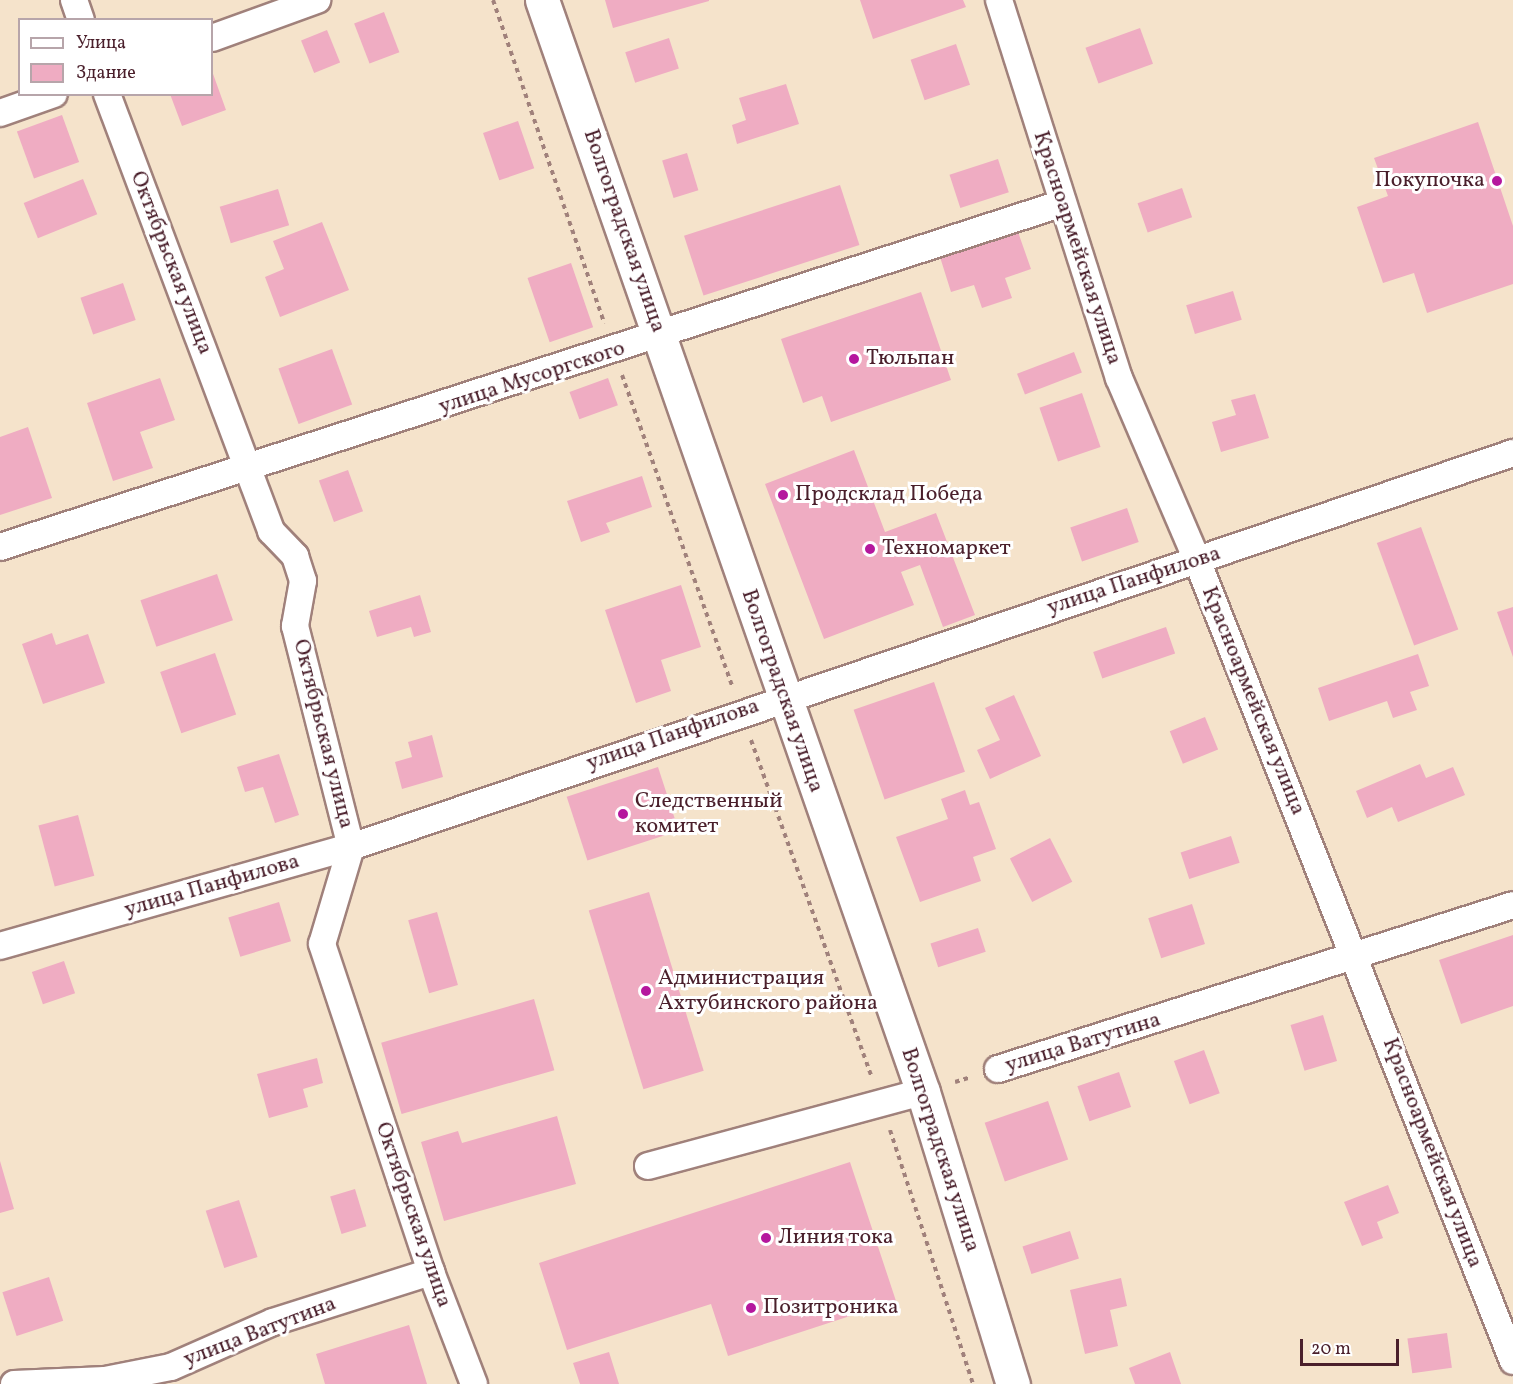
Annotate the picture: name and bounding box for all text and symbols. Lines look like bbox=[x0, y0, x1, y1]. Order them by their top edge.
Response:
legend bbox=[18, 18, 213, 96]
text: Улица bbox=[76, 31, 126, 56]
text: Здание bbox=[76, 61, 136, 86]
street label: Волгоградская улица bbox=[577, 126, 671, 336]
street label: Красноармейская улица bbox=[1027, 128, 1127, 368]
street label: Октябрьская улица bbox=[124, 167, 218, 359]
place label: Покупочка bbox=[1374, 168, 1485, 194]
marker: Покупочка bbox=[1490, 174, 1504, 188]
street label: улица Мусоргского bbox=[436, 335, 628, 421]
place label: Тюльпан bbox=[866, 346, 954, 372]
marker: Тюльпан bbox=[847, 352, 861, 366]
place label: Продсклад Победа bbox=[795, 482, 983, 508]
marker: Продсклад Победа bbox=[776, 488, 790, 502]
place label: Техномаркет bbox=[882, 536, 1011, 562]
street label: улица Панфилова bbox=[1044, 540, 1224, 622]
marker: Техномаркет bbox=[863, 542, 877, 556]
street label: Красноармейская улица bbox=[1195, 583, 1311, 819]
street label: Волгоградская улица bbox=[735, 586, 829, 796]
street label: Октябрьская улица bbox=[287, 636, 359, 832]
street label: улица Панфилова bbox=[583, 693, 763, 777]
place label: Следственный комитет bbox=[635, 788, 783, 840]
marker: Следственный комитет bbox=[616, 807, 630, 821]
street label: улица Панфилова bbox=[121, 848, 303, 924]
place label: Администрация Ахтубинского района bbox=[658, 965, 878, 1016]
marker: Администрация Ахтубинского района bbox=[639, 984, 653, 998]
street label: улица Ватутина bbox=[1002, 1007, 1164, 1079]
street label: Красноармейская улица bbox=[1376, 1034, 1488, 1272]
street label: Волгоградская улица bbox=[894, 1044, 986, 1256]
street label: Октябрьская улица bbox=[369, 1119, 457, 1311]
place label: Линия тока bbox=[778, 1225, 894, 1251]
marker: Линия тока bbox=[759, 1231, 773, 1245]
street label: улица Ватутина bbox=[180, 1291, 340, 1373]
place label: Позитроника bbox=[763, 1295, 899, 1321]
marker: Позитроника bbox=[744, 1301, 758, 1315]
scale bar bbox=[1303, 1327, 1402, 1365]
text: 20 m bbox=[1311, 1337, 1351, 1362]

